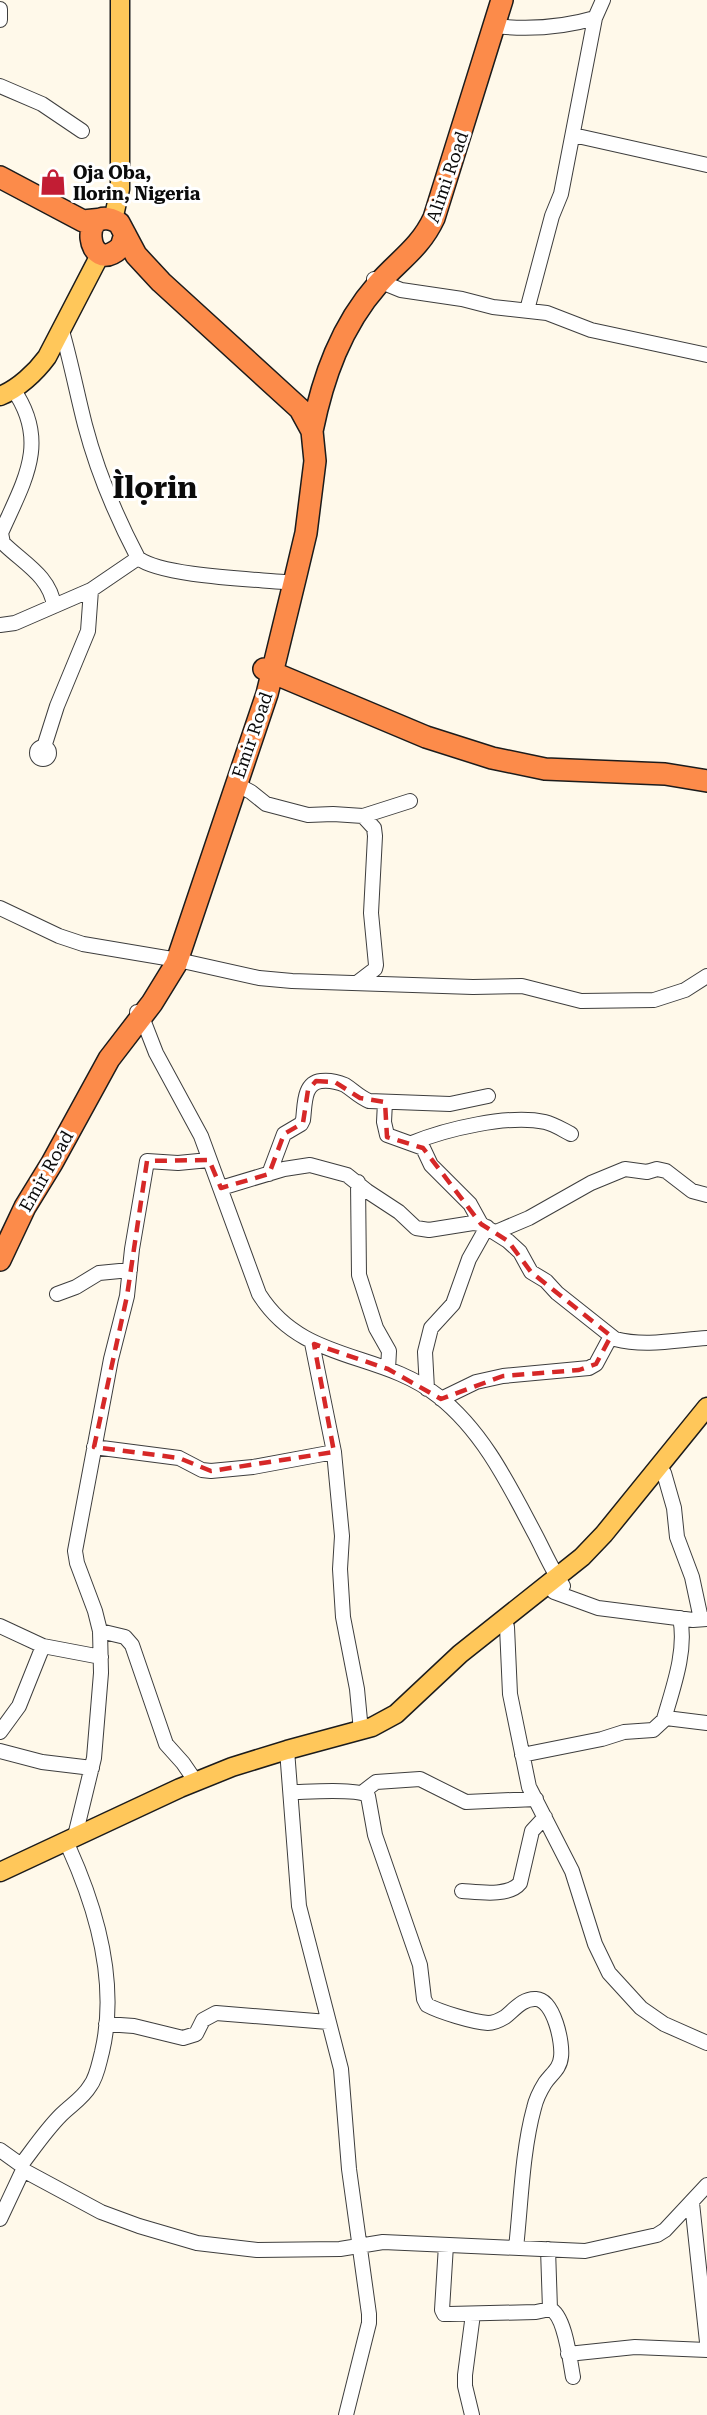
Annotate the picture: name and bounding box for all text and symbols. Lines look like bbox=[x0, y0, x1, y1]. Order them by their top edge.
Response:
street label: Alimi Road bbox=[422, 128, 473, 225]
place label: Oja Oba, Ilorin, Nigeria bbox=[73, 162, 201, 204]
shop icon: Oja Oba, Ilorin, Nigeria bbox=[38, 167, 68, 197]
district label: Ìlọrin bbox=[113, 469, 197, 505]
street label: Emir Road bbox=[227, 689, 277, 781]
street label: Emir Road bbox=[14, 1126, 78, 1215]

